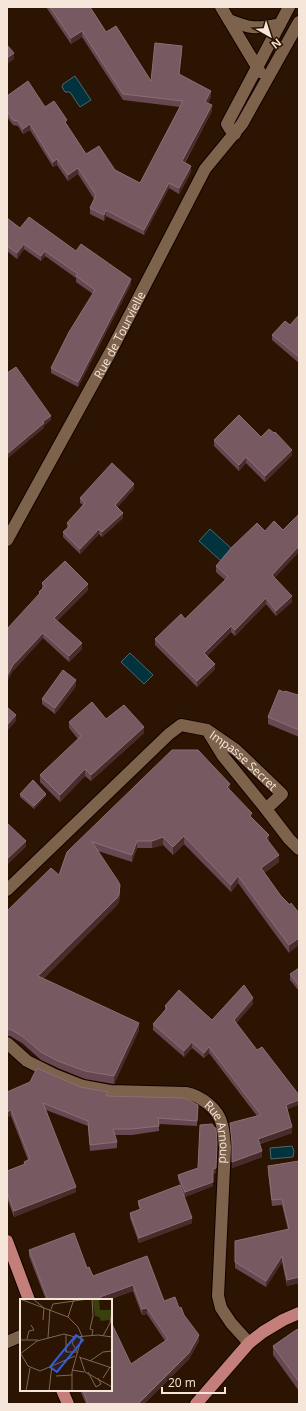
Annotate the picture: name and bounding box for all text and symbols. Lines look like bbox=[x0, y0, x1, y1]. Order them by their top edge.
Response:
north arrow bbox=[250, 16, 290, 56]
text: N bbox=[268, 36, 285, 53]
street label: Rue de Tourvielle bbox=[89, 288, 149, 381]
street label: Impasse Secret bbox=[206, 726, 281, 794]
street label: Rue Arnoud bbox=[201, 1096, 234, 1164]
inset map bbox=[20, 1299, 112, 1391]
scale bar bbox=[162, 1369, 225, 1395]
text: 20 m bbox=[168, 1374, 196, 1391]

